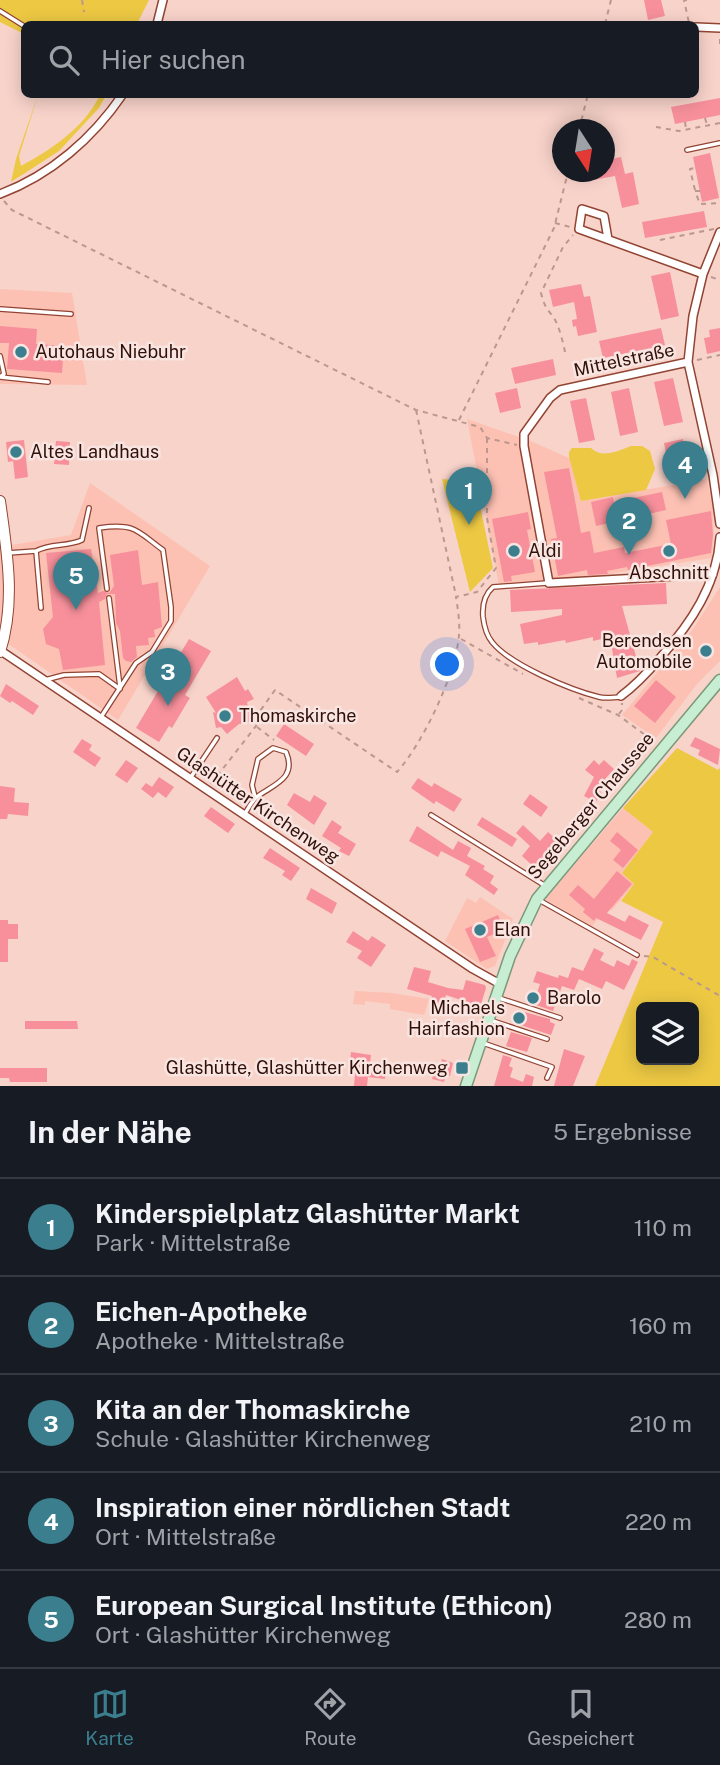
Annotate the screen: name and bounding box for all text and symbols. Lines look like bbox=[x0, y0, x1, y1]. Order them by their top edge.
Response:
search box bbox=[21, 21, 699, 98]
icon: search bbox=[45, 41, 83, 79]
text: Hier suchen bbox=[101, 44, 246, 75]
north arrow bbox=[552, 119, 615, 182]
street label: Mittelstraße bbox=[572, 339, 676, 380]
place label: Autohaus Niebuhr bbox=[35, 341, 186, 362]
marker: Autohaus Niebuhr bbox=[13, 344, 29, 360]
place label: Altes Landhaus bbox=[30, 441, 159, 462]
pin: 4 bbox=[662, 441, 708, 499]
marker: Altes Landhaus bbox=[8, 444, 24, 460]
pin: 1 bbox=[446, 467, 492, 525]
pin: 2 bbox=[606, 497, 652, 555]
place label: Aldi bbox=[528, 540, 561, 561]
marker: Aldi bbox=[506, 543, 522, 559]
marker: Abschnitt bbox=[661, 543, 677, 559]
pin: 5 bbox=[53, 552, 99, 610]
place label: Abschnitt bbox=[629, 562, 709, 583]
place label: Berendsen Automobile bbox=[596, 630, 692, 672]
marker: Berendsen Automobile bbox=[698, 643, 714, 659]
your location bbox=[430, 647, 464, 681]
pin: 3 bbox=[145, 648, 191, 706]
place label: Thomaskirche bbox=[239, 705, 357, 726]
marker: Thomaskirche bbox=[217, 708, 233, 724]
street label: Segeberger Chaussee bbox=[523, 728, 658, 883]
street label: Glashütter Kirchenweg bbox=[173, 742, 344, 867]
place label: Elan bbox=[494, 919, 531, 940]
marker: Elan bbox=[472, 922, 488, 938]
place label: Barolo bbox=[547, 987, 601, 1008]
marker: Barolo bbox=[525, 990, 541, 1006]
place label: Michaels Hairfashion bbox=[408, 997, 505, 1039]
map controls bbox=[636, 1002, 699, 1065]
button: layers bbox=[636, 1002, 699, 1065]
marker: Michaels Hairfashion bbox=[511, 1010, 527, 1026]
place label: Glashütte, Glashütter Kirchenweg bbox=[166, 1057, 448, 1078]
marker: Glashütte, Glashütter Kirchenweg bbox=[454, 1060, 470, 1076]
text: In der Nähe bbox=[28, 1114, 192, 1150]
text: 5 Ergebnisse bbox=[553, 1118, 692, 1145]
text: Kinderspielplatz Glashütter Markt bbox=[95, 1198, 520, 1229]
text: 1 bbox=[46, 1214, 56, 1241]
text: 110 m bbox=[634, 1214, 692, 1241]
text: Park · Mittelstraße bbox=[95, 1229, 291, 1256]
text: Eichen-Apotheke bbox=[95, 1296, 308, 1327]
text: 2 bbox=[44, 1312, 58, 1339]
text: 160 m bbox=[629, 1312, 692, 1339]
text: Apotheke · Mittelstraße bbox=[95, 1327, 345, 1354]
text: Kita an der Thomaskirche bbox=[95, 1394, 410, 1425]
text: 3 bbox=[43, 1410, 59, 1437]
text: 210 m bbox=[629, 1410, 692, 1437]
text: Schule · Glashütter Kirchenweg bbox=[95, 1425, 431, 1452]
text: Inspiration einer nördlichen Stadt bbox=[95, 1492, 510, 1523]
text: 4 bbox=[43, 1508, 59, 1535]
text: 220 m bbox=[625, 1508, 692, 1535]
text: Ort · Mittelstraße bbox=[95, 1523, 276, 1550]
text: European Surgical Institute (Ethicon) bbox=[95, 1590, 553, 1621]
text: 5 bbox=[43, 1606, 59, 1633]
text: 280 m bbox=[624, 1606, 692, 1633]
text: Ort · Glashütter Kirchenweg bbox=[95, 1621, 391, 1648]
tab: Karte bbox=[85, 1685, 134, 1749]
tab: Route bbox=[304, 1685, 357, 1749]
tab: Gespeichert bbox=[527, 1685, 635, 1749]

